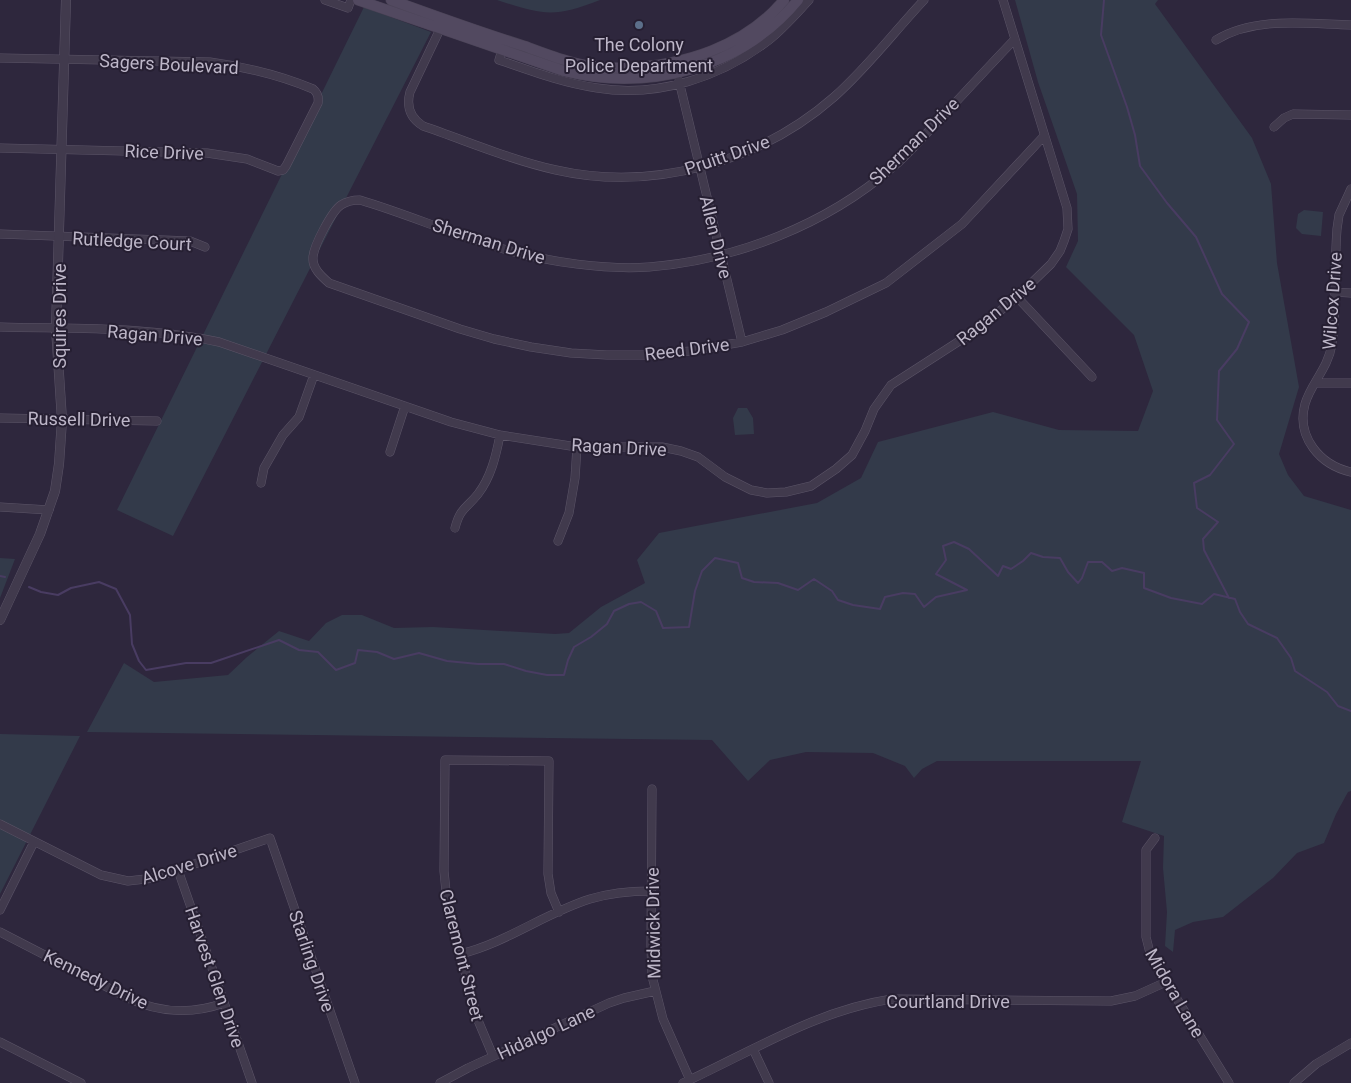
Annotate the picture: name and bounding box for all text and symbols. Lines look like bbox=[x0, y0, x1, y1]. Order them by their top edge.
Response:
marker: The Colony Police Department bbox=[633, 19, 645, 31]
place label: The Colony Police Department bbox=[565, 34, 713, 76]
street label: Sagers Boulevard bbox=[99, 50, 239, 78]
street label: Sherman Drive bbox=[865, 93, 963, 189]
street label: Pruitt Drive bbox=[682, 131, 772, 179]
street label: Rice Drive bbox=[124, 140, 204, 164]
street label: Allen Drive bbox=[696, 193, 736, 281]
street label: Sherman Drive bbox=[430, 214, 548, 268]
street label: Rutledge Court bbox=[72, 227, 192, 255]
street label: Wilcox Drive bbox=[1318, 251, 1346, 351]
street label: Squires Drive bbox=[49, 264, 70, 368]
street label: Ragan Drive bbox=[952, 273, 1040, 349]
street label: Ragan Drive bbox=[106, 320, 204, 350]
street label: Reed Drive bbox=[643, 333, 731, 365]
street label: Russell Drive bbox=[27, 408, 131, 430]
street label: Ragan Drive bbox=[571, 434, 667, 460]
street label: Alcove Drive bbox=[139, 840, 239, 888]
street label: Midwick Drive bbox=[642, 867, 664, 979]
street label: Claremont Street bbox=[435, 887, 489, 1023]
street label: Harvest Glen Drive bbox=[181, 904, 249, 1050]
street label: Starling Drive bbox=[285, 907, 339, 1015]
street label: Kennedy Drive bbox=[40, 945, 152, 1013]
street label: Midora Lane bbox=[1141, 945, 1209, 1041]
street label: Courtland Drive bbox=[886, 991, 1010, 1012]
street label: Hidalgo Lane bbox=[494, 1000, 598, 1064]

